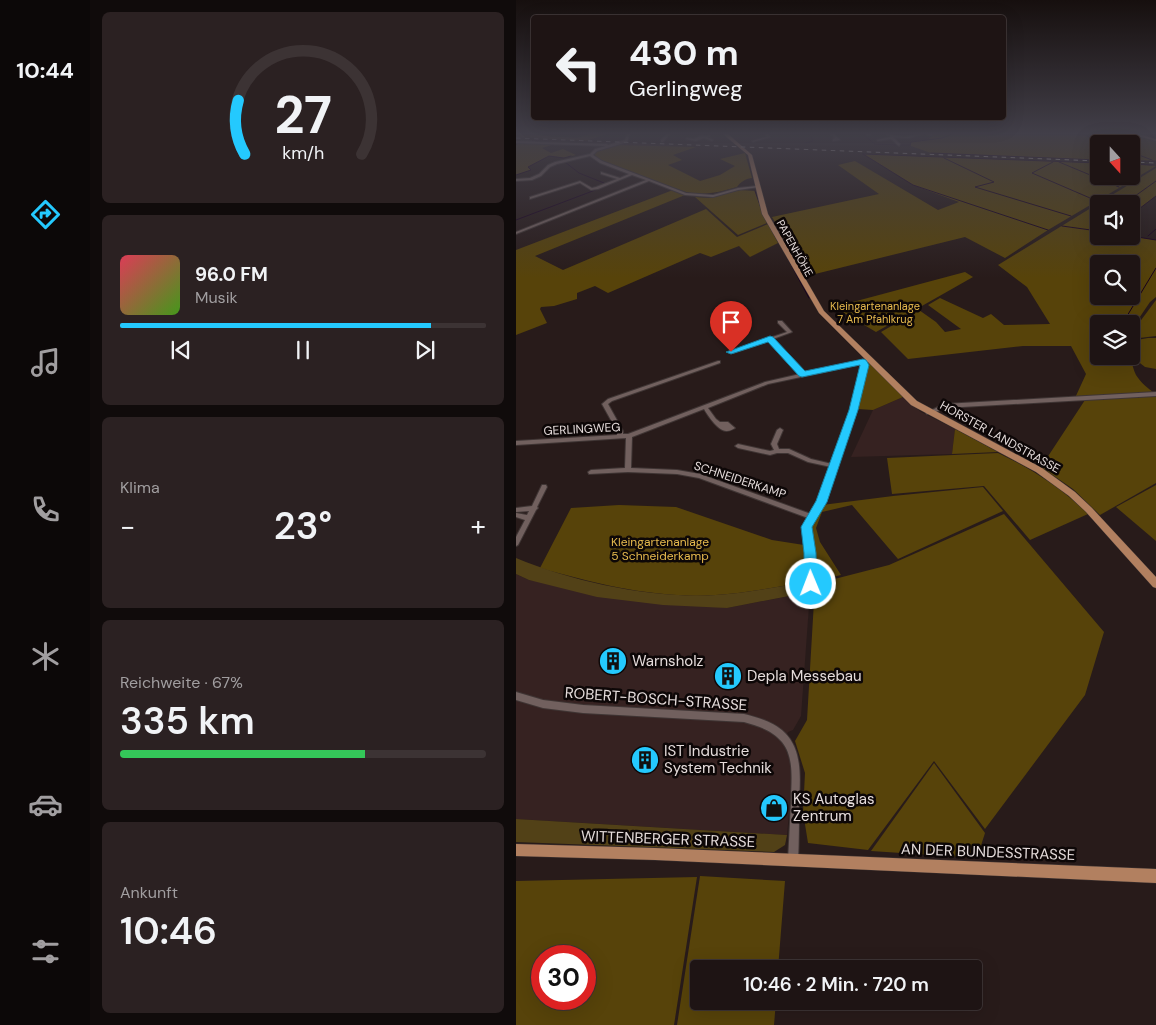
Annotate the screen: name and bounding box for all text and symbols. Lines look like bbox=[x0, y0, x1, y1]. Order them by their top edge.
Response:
text: 430 m bbox=[629, 30, 739, 76]
icon: left bbox=[546, 35, 611, 100]
text: 10:44 bbox=[16, 56, 74, 85]
text: Gerlingweg bbox=[629, 74, 742, 103]
text: 27 bbox=[274, 81, 332, 149]
north arrow bbox=[1090, 135, 1140, 185]
map controls bbox=[1090, 135, 1140, 365]
text: km/h bbox=[282, 141, 324, 165]
button: sound bbox=[1090, 195, 1140, 245]
icon: directions bbox=[28, 197, 63, 232]
street label: PAPENHÖHE bbox=[774, 217, 816, 279]
button: search bbox=[1090, 255, 1140, 305]
text: 96.0 FM bbox=[195, 262, 268, 287]
text: Musik bbox=[195, 287, 238, 308]
park label: Kleingartenanlage 7 Am Pfahlkrug bbox=[830, 299, 920, 326]
pin bbox=[710, 301, 752, 352]
icon: arrive bbox=[717, 308, 745, 336]
button: layers bbox=[1090, 315, 1140, 365]
icon: previous bbox=[167, 336, 195, 364]
icon: pause bbox=[289, 336, 317, 364]
icon: next bbox=[411, 336, 439, 364]
icon: music bbox=[28, 345, 63, 380]
street label: HORSTER LANDSTRASSE bbox=[937, 397, 1063, 477]
street label: GERLINGWEG bbox=[543, 419, 621, 439]
street label: SCHNEIDERKAMP bbox=[692, 458, 788, 502]
text: Klima bbox=[120, 477, 160, 498]
icon: phone bbox=[28, 492, 63, 527]
text: 23° bbox=[274, 501, 332, 551]
text: − bbox=[120, 508, 135, 545]
text: + bbox=[471, 508, 486, 545]
park label: Kleingartenanlage 5 Schneiderkamp bbox=[611, 534, 709, 564]
position arrow bbox=[784, 557, 836, 609]
icon: climate bbox=[28, 639, 63, 674]
building icon: Warnsholz bbox=[598, 646, 628, 676]
place label: Warnsholz bbox=[632, 651, 704, 671]
building icon: Depla Messebau bbox=[713, 661, 743, 691]
place label: Depla Messebau bbox=[747, 666, 862, 686]
text: Reichweite · 67% bbox=[120, 672, 243, 693]
street label: ROBERT-BOSCH-STRASSE bbox=[564, 683, 748, 715]
text: 335 km bbox=[120, 696, 255, 746]
place label: IST Industrie System Technik bbox=[664, 741, 772, 778]
building icon: IST Industrie System Technik bbox=[630, 745, 660, 775]
icon: car bbox=[28, 787, 63, 822]
place label: KS Autoglas Zentrum bbox=[793, 789, 875, 826]
shop icon: KS Autoglas Zentrum bbox=[759, 793, 789, 823]
street label: WITTENBERGER STRASSE bbox=[580, 826, 756, 852]
street label: AN DER BUNDESSTRASSE bbox=[901, 839, 1075, 865]
text: Ankunft bbox=[120, 882, 178, 903]
text: 10:46 bbox=[120, 906, 217, 956]
icon: filters bbox=[28, 934, 63, 969]
speed limit sign: 30 bbox=[531, 945, 596, 1010]
text: 10:46 · 2 Min. · 720 m bbox=[743, 972, 929, 997]

